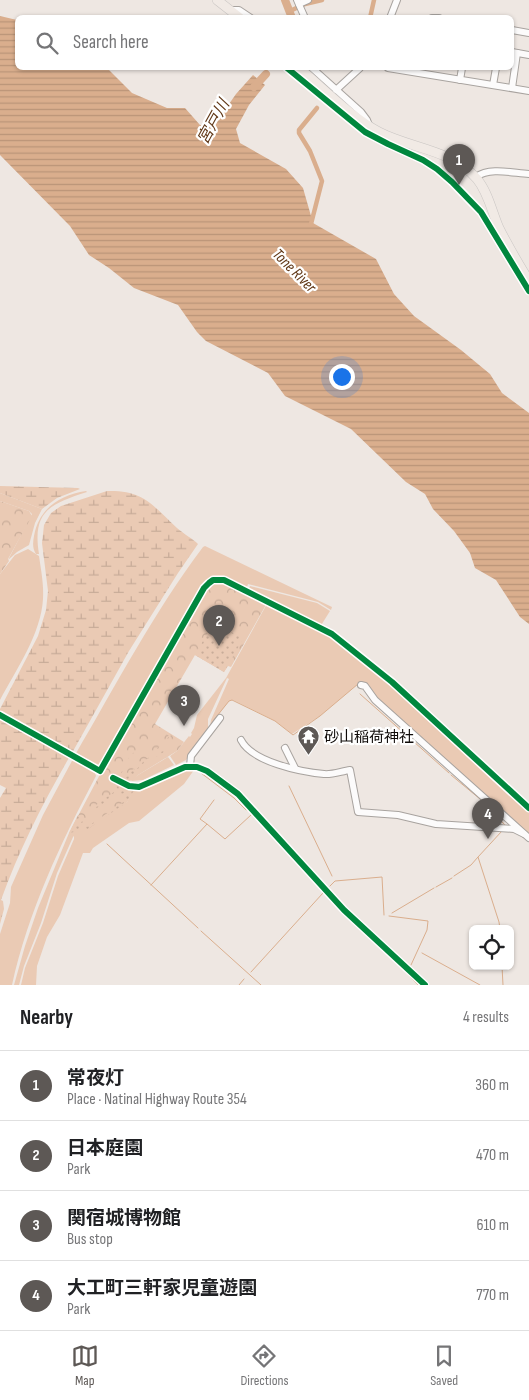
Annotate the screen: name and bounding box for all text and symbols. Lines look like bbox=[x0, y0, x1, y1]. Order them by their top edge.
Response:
search box bbox=[15, 15, 514, 70]
icon: search bbox=[33, 29, 61, 57]
text: Search here bbox=[73, 31, 149, 54]
water label: 宮戸川 bbox=[194, 95, 235, 148]
pin: 1 bbox=[443, 144, 475, 185]
water label: Tone River bbox=[268, 245, 320, 297]
your location bbox=[329, 364, 355, 390]
pin: 2 bbox=[203, 605, 235, 646]
pin: 3 bbox=[168, 685, 200, 726]
temple icon: 砂山稲荷神社 bbox=[296, 725, 320, 756]
place label: 砂山稲荷神社 bbox=[324, 728, 414, 747]
pin: 4 bbox=[472, 798, 504, 839]
map controls bbox=[469, 925, 514, 970]
button: locate bbox=[469, 925, 514, 970]
text: Nearby bbox=[20, 1005, 73, 1030]
text: 4 results bbox=[463, 1008, 509, 1027]
text: 常夜灯 bbox=[67, 1067, 124, 1090]
text: 1 bbox=[33, 1076, 39, 1095]
text: 360 m bbox=[475, 1076, 509, 1095]
text: Place · Natinal Highway Route 354 bbox=[67, 1090, 247, 1109]
text: 日本庭園 bbox=[67, 1137, 143, 1160]
text: 2 bbox=[32, 1146, 40, 1165]
text: 470 m bbox=[476, 1146, 509, 1165]
text: Park bbox=[67, 1160, 90, 1179]
text: 関宿城博物館 bbox=[67, 1207, 181, 1230]
text: 3 bbox=[32, 1216, 40, 1235]
text: 610 m bbox=[476, 1216, 509, 1235]
text: Bus stop bbox=[67, 1230, 113, 1249]
text: 大工町三軒家児童遊園 bbox=[67, 1277, 257, 1300]
text: 4 bbox=[32, 1286, 40, 1305]
text: 770 m bbox=[476, 1286, 509, 1305]
text: Park bbox=[67, 1300, 90, 1319]
tab: Map bbox=[71, 1342, 99, 1389]
tab: Directions bbox=[240, 1342, 289, 1389]
tab: Saved bbox=[430, 1342, 458, 1389]

